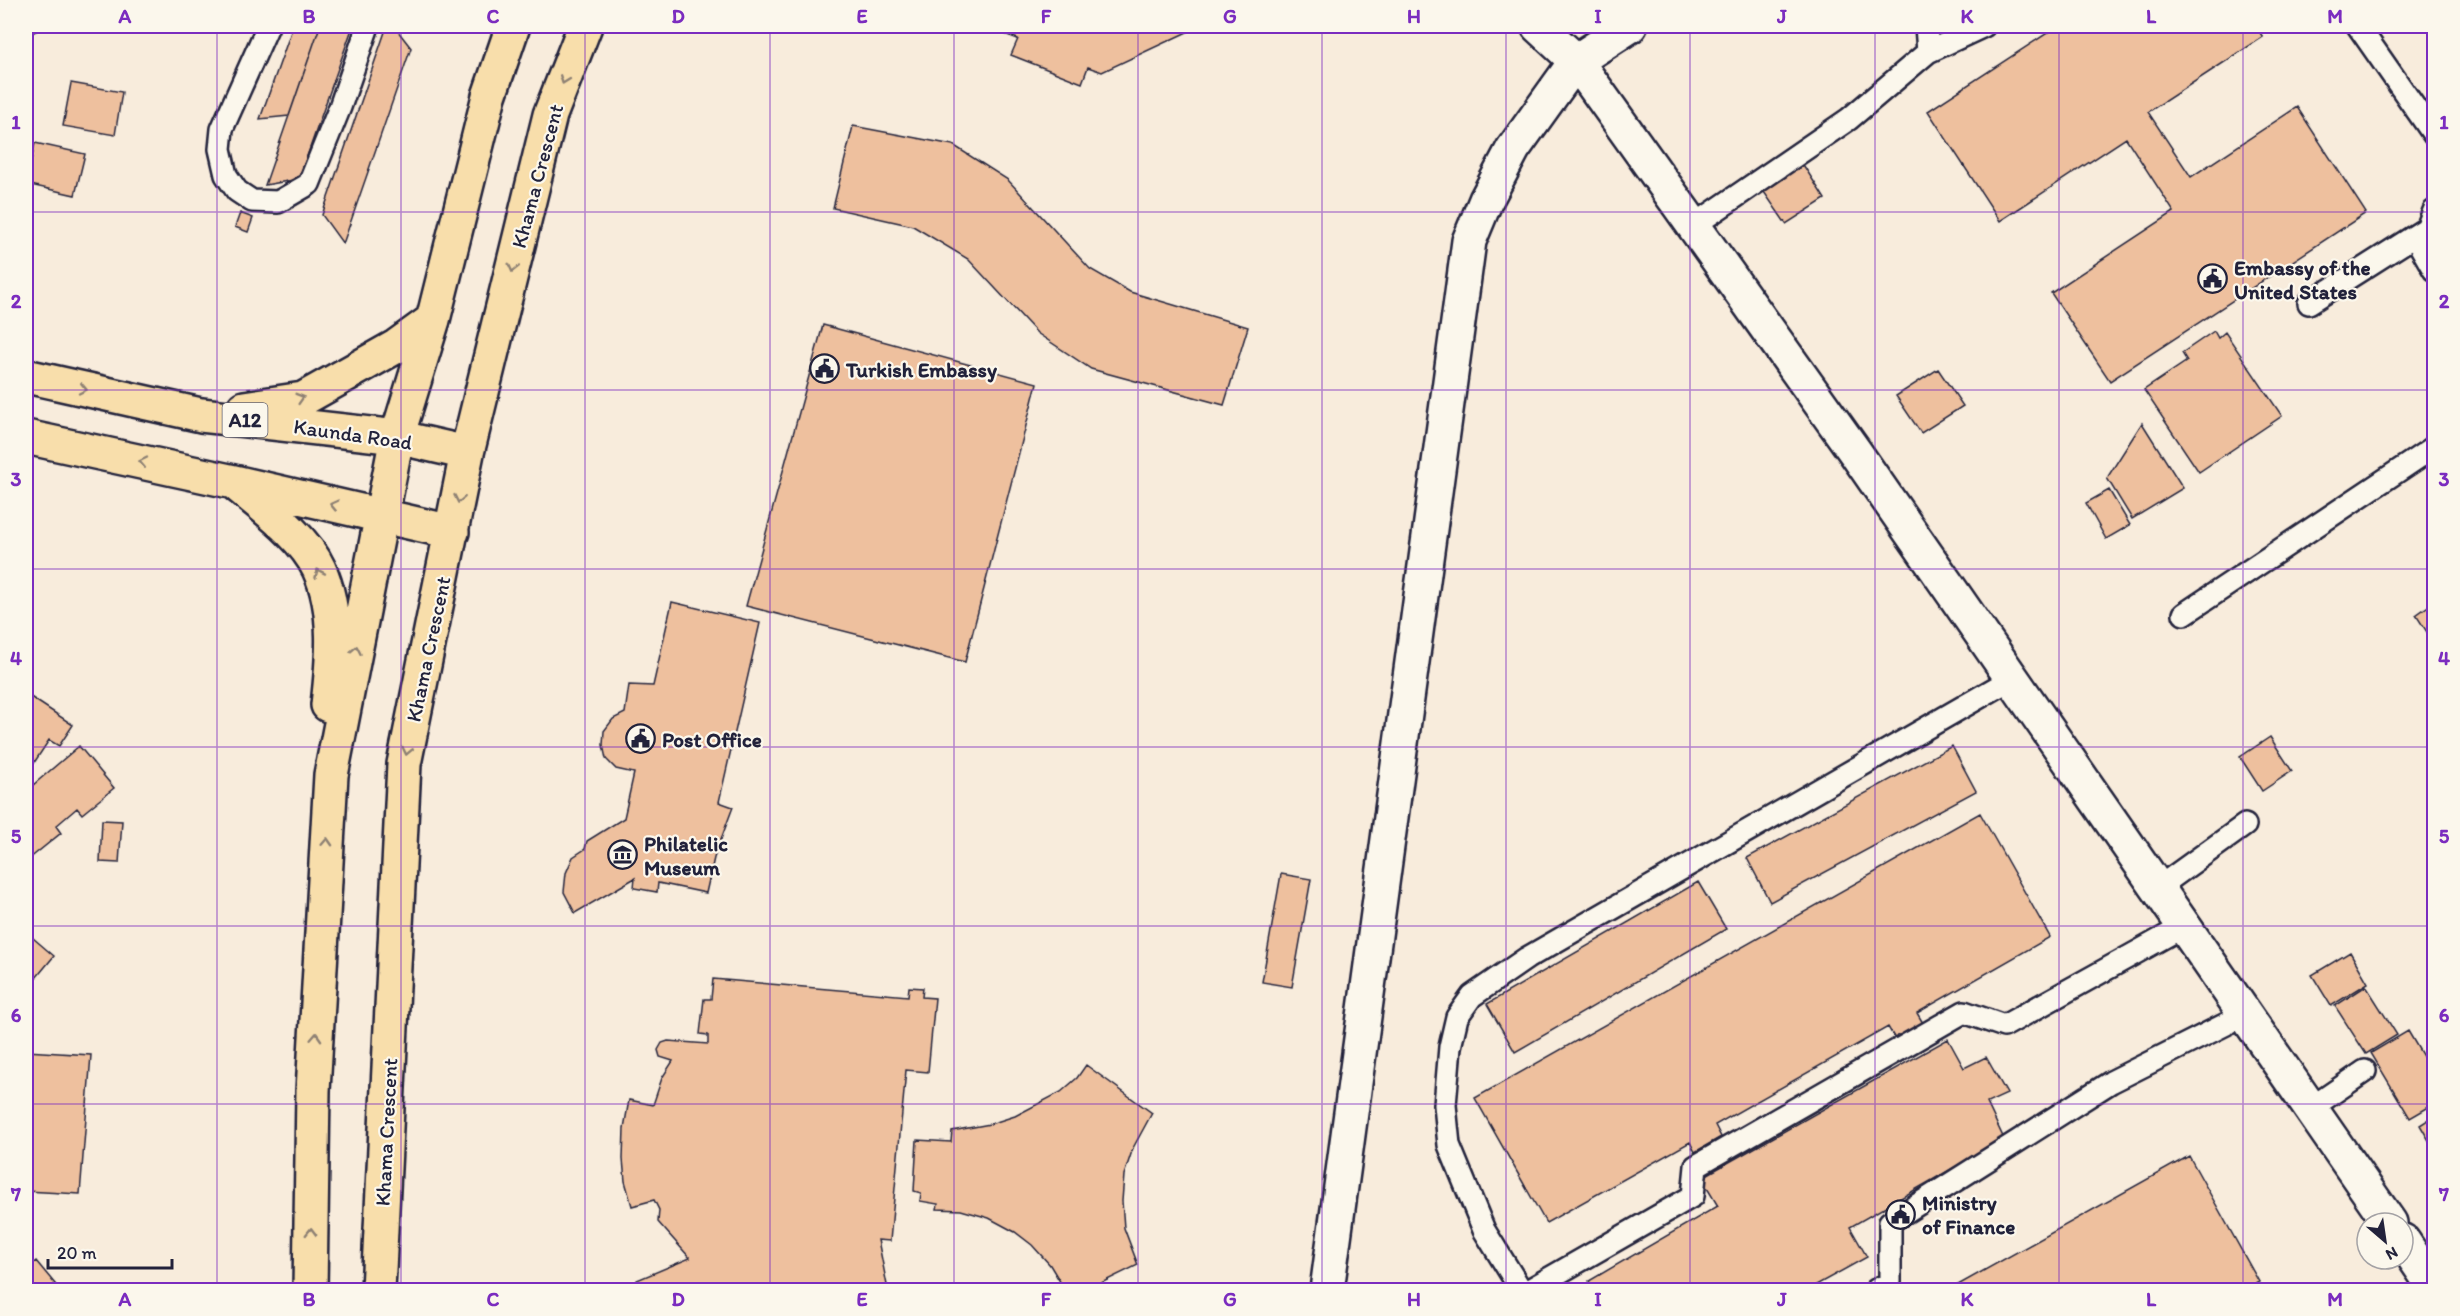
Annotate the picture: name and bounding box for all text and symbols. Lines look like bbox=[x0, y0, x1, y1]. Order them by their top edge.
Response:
text: A bbox=[118, 4, 132, 28]
text: B bbox=[303, 4, 316, 28]
text: C bbox=[487, 4, 500, 28]
text: D bbox=[671, 4, 685, 28]
text: E bbox=[856, 4, 868, 28]
text: F bbox=[1041, 4, 1052, 28]
text: G bbox=[1223, 4, 1237, 28]
text: H bbox=[1407, 4, 1421, 28]
text: I bbox=[1594, 4, 1602, 28]
text: J bbox=[1776, 4, 1787, 28]
text: K bbox=[1961, 4, 1975, 28]
text: L bbox=[2146, 4, 2157, 28]
text: M bbox=[2327, 4, 2343, 28]
one-way arrow bbox=[559, 74, 571, 85]
street label: Khama Crescent bbox=[506, 101, 568, 251]
text: 1 bbox=[11, 110, 21, 134]
text: 1 bbox=[2439, 110, 2449, 134]
place label: Embassy of the United States bbox=[2234, 255, 2371, 304]
one-way arrow bbox=[507, 263, 520, 273]
public building icon: Embassy of the United States bbox=[2197, 263, 2229, 295]
text: 2 bbox=[11, 289, 22, 313]
text: 2 bbox=[2439, 289, 2450, 313]
public building icon: Turkish Embassy bbox=[809, 353, 841, 385]
place label: Turkish Embassy bbox=[845, 357, 998, 383]
one-way arrow bbox=[77, 382, 87, 395]
one-way arrow bbox=[294, 393, 305, 405]
road number: A12 bbox=[222, 403, 268, 437]
street label: Kaunda Road bbox=[292, 413, 415, 455]
one-way arrow bbox=[139, 457, 149, 470]
text: 3 bbox=[11, 467, 22, 491]
text: 3 bbox=[2439, 467, 2450, 491]
one-way arrow bbox=[453, 494, 465, 503]
one-way arrow bbox=[329, 499, 339, 512]
one-way arrow bbox=[315, 568, 327, 579]
street label: Khama Crescent bbox=[400, 574, 456, 724]
one-way arrow bbox=[349, 645, 362, 655]
text: 4 bbox=[10, 646, 22, 670]
text: 4 bbox=[2438, 646, 2450, 670]
public building icon: Post Office bbox=[625, 723, 657, 755]
place label: Post Office bbox=[662, 727, 762, 752]
one-way arrow bbox=[401, 746, 414, 756]
text: 5 bbox=[11, 824, 22, 848]
text: 5 bbox=[2439, 824, 2450, 848]
place label: Philatelic Museum bbox=[644, 831, 728, 880]
one-way arrow bbox=[321, 838, 334, 847]
museum icon: Philatelic Museum bbox=[607, 839, 639, 871]
text: 6 bbox=[11, 1003, 22, 1027]
text: 6 bbox=[2439, 1003, 2450, 1027]
one-way arrow bbox=[309, 1033, 322, 1042]
street label: Khama Crescent bbox=[370, 1057, 402, 1207]
text: 7 bbox=[10, 1182, 21, 1206]
text: 7 bbox=[2438, 1182, 2449, 1206]
place label: Ministry of Finance bbox=[1922, 1190, 2015, 1239]
public building icon: Ministry of Finance bbox=[1885, 1198, 1917, 1230]
north arrow bbox=[2355, 1211, 2415, 1271]
one-way arrow bbox=[305, 1228, 317, 1237]
scale bar bbox=[48, 1232, 172, 1270]
text: 20 m bbox=[57, 1242, 97, 1264]
text: N bbox=[2383, 1243, 2401, 1265]
text: A bbox=[118, 1287, 132, 1311]
text: B bbox=[303, 1287, 316, 1311]
text: C bbox=[487, 1287, 500, 1311]
text: D bbox=[671, 1287, 685, 1311]
text: E bbox=[856, 1287, 868, 1311]
text: F bbox=[1041, 1287, 1052, 1311]
text: G bbox=[1223, 1287, 1237, 1311]
text: H bbox=[1407, 1287, 1421, 1311]
text: I bbox=[1594, 1287, 1602, 1311]
text: J bbox=[1776, 1287, 1787, 1311]
text: K bbox=[1961, 1287, 1975, 1311]
text: L bbox=[2146, 1287, 2157, 1311]
text: M bbox=[2327, 1287, 2343, 1311]

